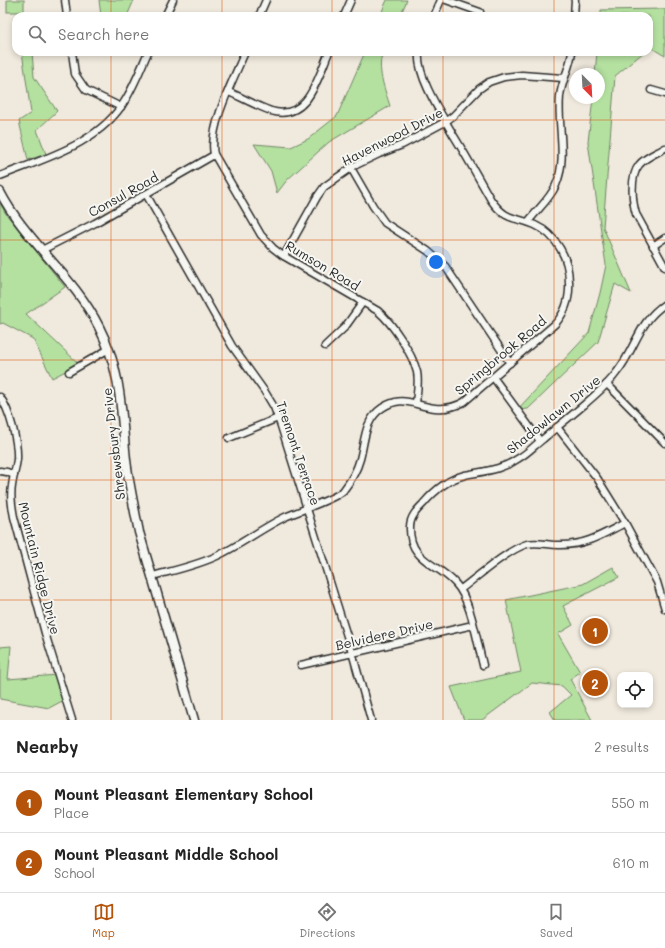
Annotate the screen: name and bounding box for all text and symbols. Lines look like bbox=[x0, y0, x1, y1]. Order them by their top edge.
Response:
search box bbox=[12, 12, 653, 56]
icon: search bbox=[26, 23, 48, 45]
text: Search here bbox=[58, 24, 149, 44]
north arrow bbox=[569, 68, 605, 104]
street label: Havenwood Drive bbox=[338, 103, 446, 169]
street label: Consul Road bbox=[85, 168, 161, 220]
street label: Rumson Road bbox=[283, 236, 363, 294]
your location bbox=[426, 252, 446, 272]
street label: Springbrook Road bbox=[451, 312, 549, 398]
street label: Shadowlawn Drive bbox=[503, 371, 603, 457]
street label: Shrewsbury Drive bbox=[98, 387, 128, 501]
street label: Tremont Terrace bbox=[273, 399, 325, 507]
street label: Mountain Ridge Drive bbox=[15, 500, 65, 636]
street label: Belvidere Drive bbox=[334, 615, 434, 653]
pin: 1 bbox=[582, 616, 608, 646]
pin: 2 bbox=[582, 668, 608, 698]
map controls bbox=[617, 672, 653, 708]
button: locate bbox=[617, 672, 653, 708]
text: Nearby bbox=[16, 735, 78, 757]
text: 2 results bbox=[594, 738, 649, 755]
text: Mount Pleasant Elementary School bbox=[54, 784, 313, 804]
text: 1 bbox=[26, 794, 32, 811]
text: 550 m bbox=[611, 794, 649, 811]
text: Place bbox=[54, 804, 89, 821]
text: Mount Pleasant Middle School bbox=[54, 844, 278, 864]
text: 2 bbox=[25, 854, 33, 871]
text: 610 m bbox=[613, 854, 649, 871]
text: School bbox=[54, 864, 95, 881]
tab: Map bbox=[92, 901, 115, 940]
tab: Directions bbox=[299, 901, 355, 940]
tab: Saved bbox=[540, 901, 573, 940]

